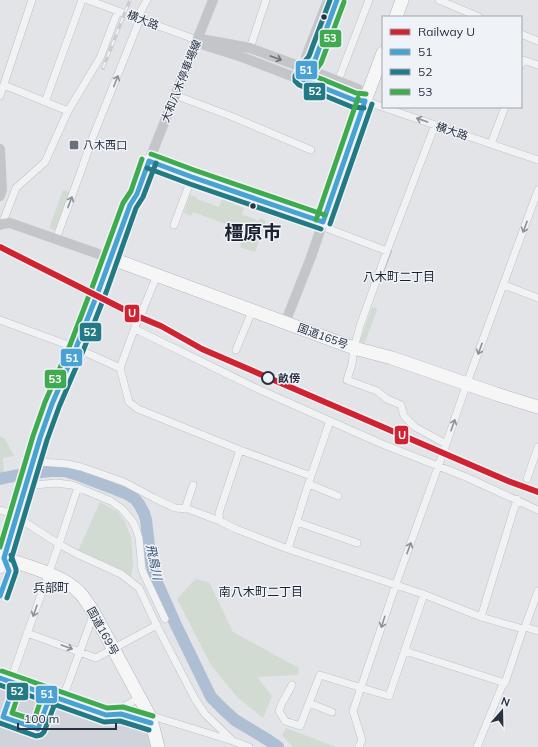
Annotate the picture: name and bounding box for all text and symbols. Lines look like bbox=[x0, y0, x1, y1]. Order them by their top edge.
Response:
street label: 横大路 bbox=[125, 8, 161, 32]
unlabelled marker bbox=[319, 12, 329, 22]
legend bbox=[382, 16, 522, 108]
text: Railway U bbox=[418, 24, 475, 39]
line badge: 53 bbox=[319, 29, 342, 48]
text: 53 bbox=[323, 31, 337, 45]
street label: 大和八木停車場線 bbox=[158, 38, 204, 124]
text: 51 bbox=[418, 44, 432, 59]
one-way arrow bbox=[269, 54, 281, 62]
line badge: 51 bbox=[295, 60, 318, 80]
text: 51 bbox=[299, 63, 313, 77]
text: 52 bbox=[418, 64, 432, 79]
one-way arrow bbox=[112, 75, 120, 87]
line badge: 52 bbox=[303, 82, 326, 101]
text: 52 bbox=[308, 84, 322, 98]
text: 53 bbox=[418, 84, 432, 99]
one-way arrow bbox=[416, 116, 428, 124]
street label: 横大路 bbox=[434, 119, 470, 143]
place label: 八木西口 bbox=[83, 138, 127, 152]
marker: 八木西口 bbox=[68, 139, 80, 151]
one-way arrow bbox=[66, 197, 74, 209]
unlabelled marker bbox=[248, 201, 258, 211]
district label: 橿原市 bbox=[224, 220, 282, 244]
one-way arrow bbox=[520, 220, 528, 232]
district label: 八木町二丁目 bbox=[363, 269, 435, 284]
line badge: U bbox=[124, 304, 140, 323]
text: U bbox=[128, 306, 136, 320]
street label: 国道165号 bbox=[296, 320, 350, 352]
line badge: 52 bbox=[79, 322, 102, 342]
text: 52 bbox=[83, 325, 97, 339]
one-way arrow bbox=[475, 342, 483, 354]
line badge: 51 bbox=[60, 348, 83, 367]
text: 51 bbox=[65, 351, 79, 365]
line badge: 53 bbox=[44, 369, 67, 389]
marker: 畝傍 bbox=[261, 371, 275, 385]
place label: 畝傍 bbox=[278, 371, 300, 385]
text: 53 bbox=[48, 372, 62, 386]
one-way arrow bbox=[449, 420, 457, 432]
line badge: U bbox=[394, 425, 409, 445]
text: U bbox=[398, 428, 406, 442]
one-way arrow bbox=[405, 542, 413, 554]
water label: 飛鳥川 bbox=[143, 543, 166, 583]
district label: 兵部町 bbox=[33, 580, 69, 595]
district label: 南八木町二丁目 bbox=[219, 584, 303, 599]
one-way arrow bbox=[31, 604, 39, 616]
street label: 国道169号 bbox=[84, 605, 122, 657]
one-way arrow bbox=[379, 615, 387, 627]
one-way arrow bbox=[60, 644, 72, 652]
line badge: 52 bbox=[6, 682, 29, 701]
text: 52 bbox=[10, 684, 24, 698]
line badge: 51 bbox=[35, 685, 58, 704]
text: 51 bbox=[40, 687, 54, 701]
north arrow bbox=[482, 691, 522, 731]
text: N bbox=[499, 694, 512, 710]
scale bar bbox=[18, 705, 116, 731]
text: 100 m bbox=[24, 711, 59, 726]

